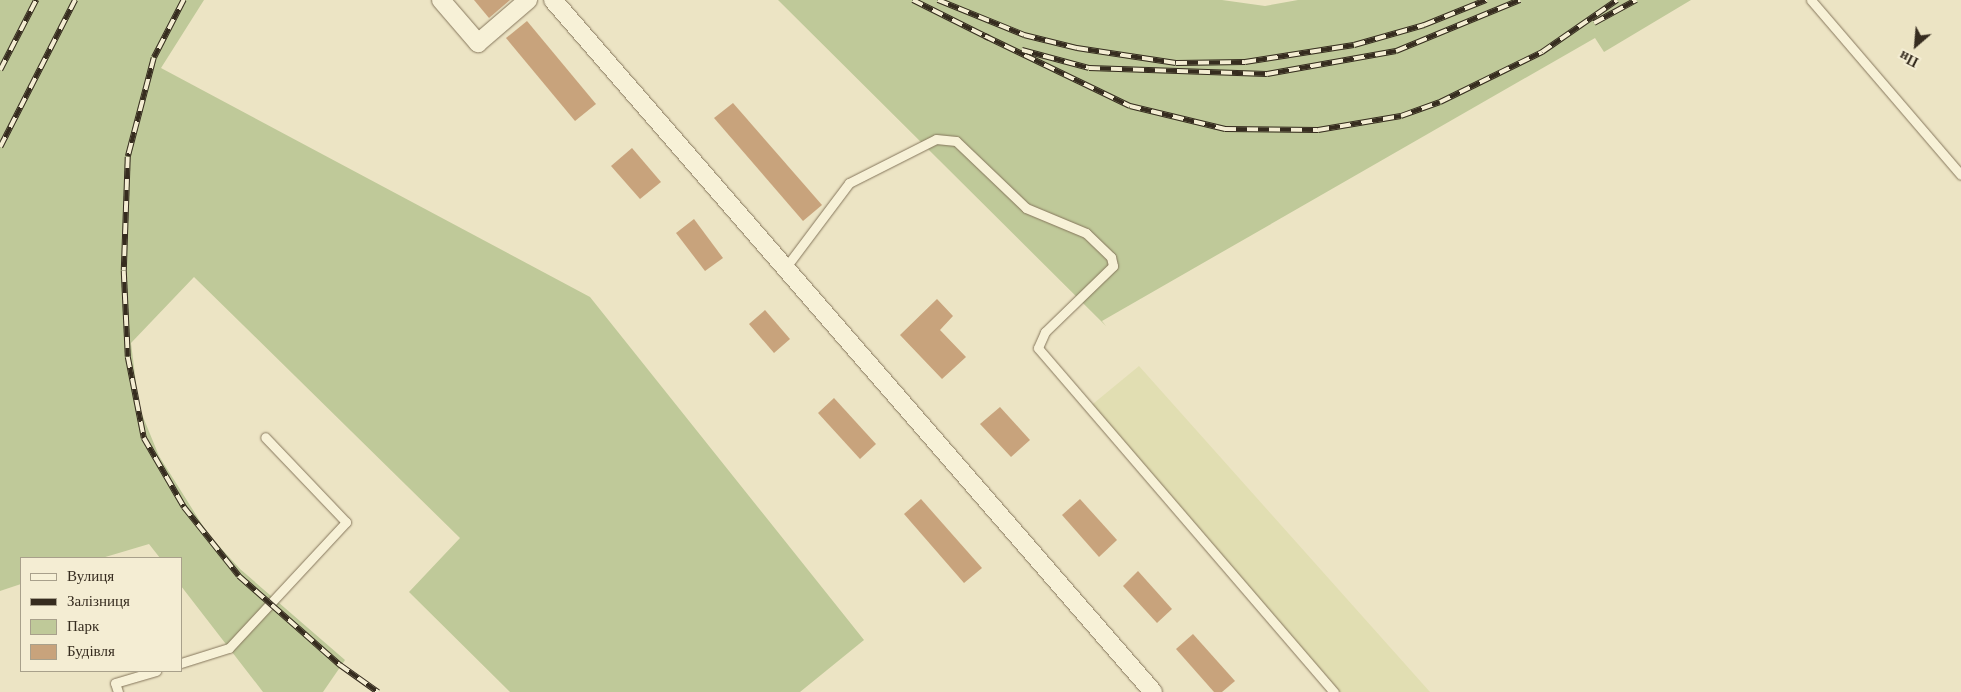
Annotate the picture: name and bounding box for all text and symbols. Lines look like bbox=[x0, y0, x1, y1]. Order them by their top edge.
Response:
north arrow bbox=[1891, 20, 1941, 70]
text: Пн bbox=[1897, 48, 1921, 70]
legend bbox=[20, 557, 182, 672]
text: Вулиця bbox=[67, 568, 114, 584]
text: Залізниця bbox=[67, 593, 130, 609]
text: Парк bbox=[67, 618, 99, 634]
text: Будівля bbox=[67, 643, 115, 659]

